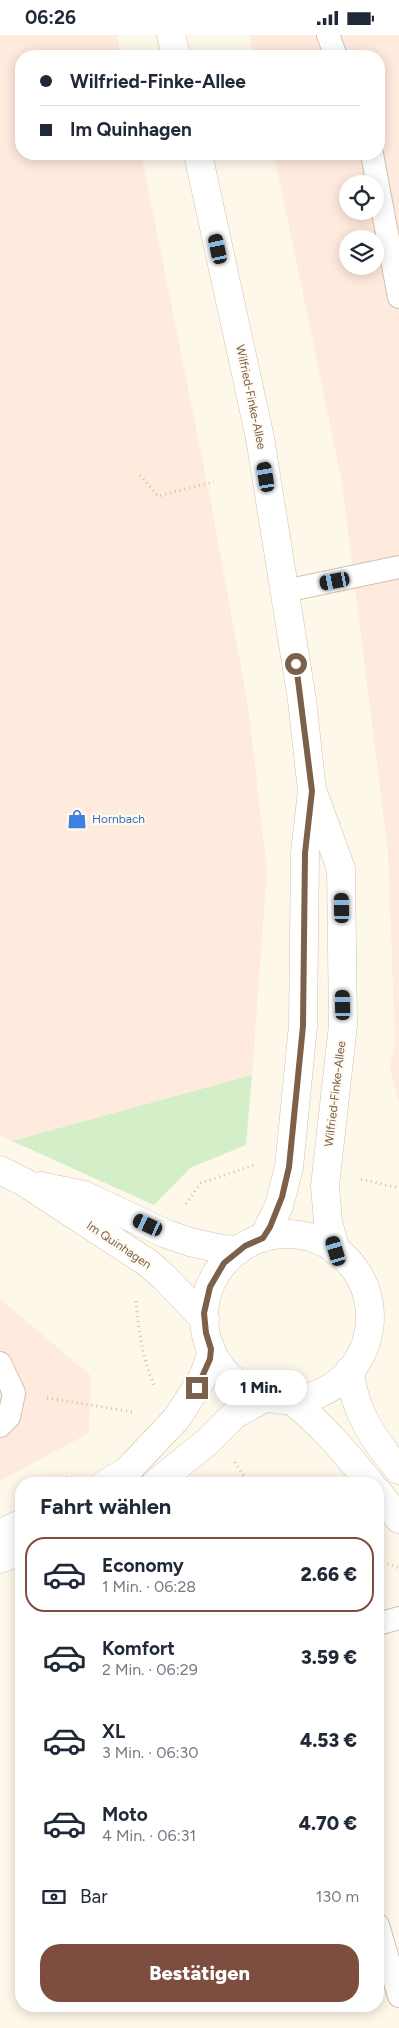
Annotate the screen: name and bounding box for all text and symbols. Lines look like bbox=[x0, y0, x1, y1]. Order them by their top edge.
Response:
text: 06:26 bbox=[25, 6, 76, 29]
text: Wilfried-Finke-Allee bbox=[70, 70, 246, 93]
text: Im Quinhagen bbox=[70, 118, 192, 141]
map controls bbox=[339, 175, 384, 275]
button: locate bbox=[339, 175, 384, 220]
button: layers bbox=[339, 230, 384, 275]
car bbox=[207, 233, 228, 265]
street label: Wilfried-Finke-Allee bbox=[233, 343, 269, 451]
car bbox=[256, 461, 275, 493]
car bbox=[318, 571, 351, 591]
route start bbox=[285, 653, 307, 675]
shop icon: Hornbach bbox=[66, 808, 88, 830]
place label: Hornbach bbox=[92, 812, 145, 826]
car bbox=[334, 893, 349, 923]
car bbox=[335, 990, 350, 1020]
street label: Wilfried-Finke-Allee bbox=[322, 1040, 348, 1148]
car bbox=[131, 1212, 164, 1238]
street label: Im Quinhagen bbox=[84, 1218, 154, 1272]
car bbox=[324, 1234, 347, 1268]
callout: 1 Min. bbox=[214, 1371, 307, 1405]
route end bbox=[186, 1377, 208, 1399]
text: 1 Min. bbox=[240, 1378, 282, 1397]
text: Fahrt wählen bbox=[40, 1493, 171, 1520]
icon: car bbox=[42, 1552, 87, 1597]
text: Economy bbox=[102, 1554, 184, 1577]
text: 2.66 € bbox=[301, 1563, 357, 1586]
text: 1 Min. · 06:28 bbox=[102, 1577, 196, 1596]
icon: car bbox=[42, 1635, 87, 1680]
text: Komfort bbox=[102, 1637, 175, 1660]
text: 3.59 € bbox=[301, 1646, 357, 1669]
text: 2 Min. · 06:29 bbox=[102, 1660, 198, 1679]
icon: car bbox=[42, 1718, 87, 1763]
text: XL bbox=[102, 1720, 125, 1743]
text: 4.53 € bbox=[300, 1729, 357, 1752]
text: 3 Min. · 06:30 bbox=[102, 1743, 198, 1762]
icon: car bbox=[42, 1801, 87, 1846]
text: Moto bbox=[102, 1803, 148, 1826]
text: 4.70 € bbox=[299, 1812, 357, 1835]
text: 4 Min. · 06:31 bbox=[102, 1826, 196, 1845]
icon: cash bbox=[40, 1883, 68, 1911]
text: Bar bbox=[80, 1885, 108, 1908]
text: 130 m bbox=[316, 1887, 359, 1906]
button: Bestätigen bbox=[40, 1944, 359, 2002]

